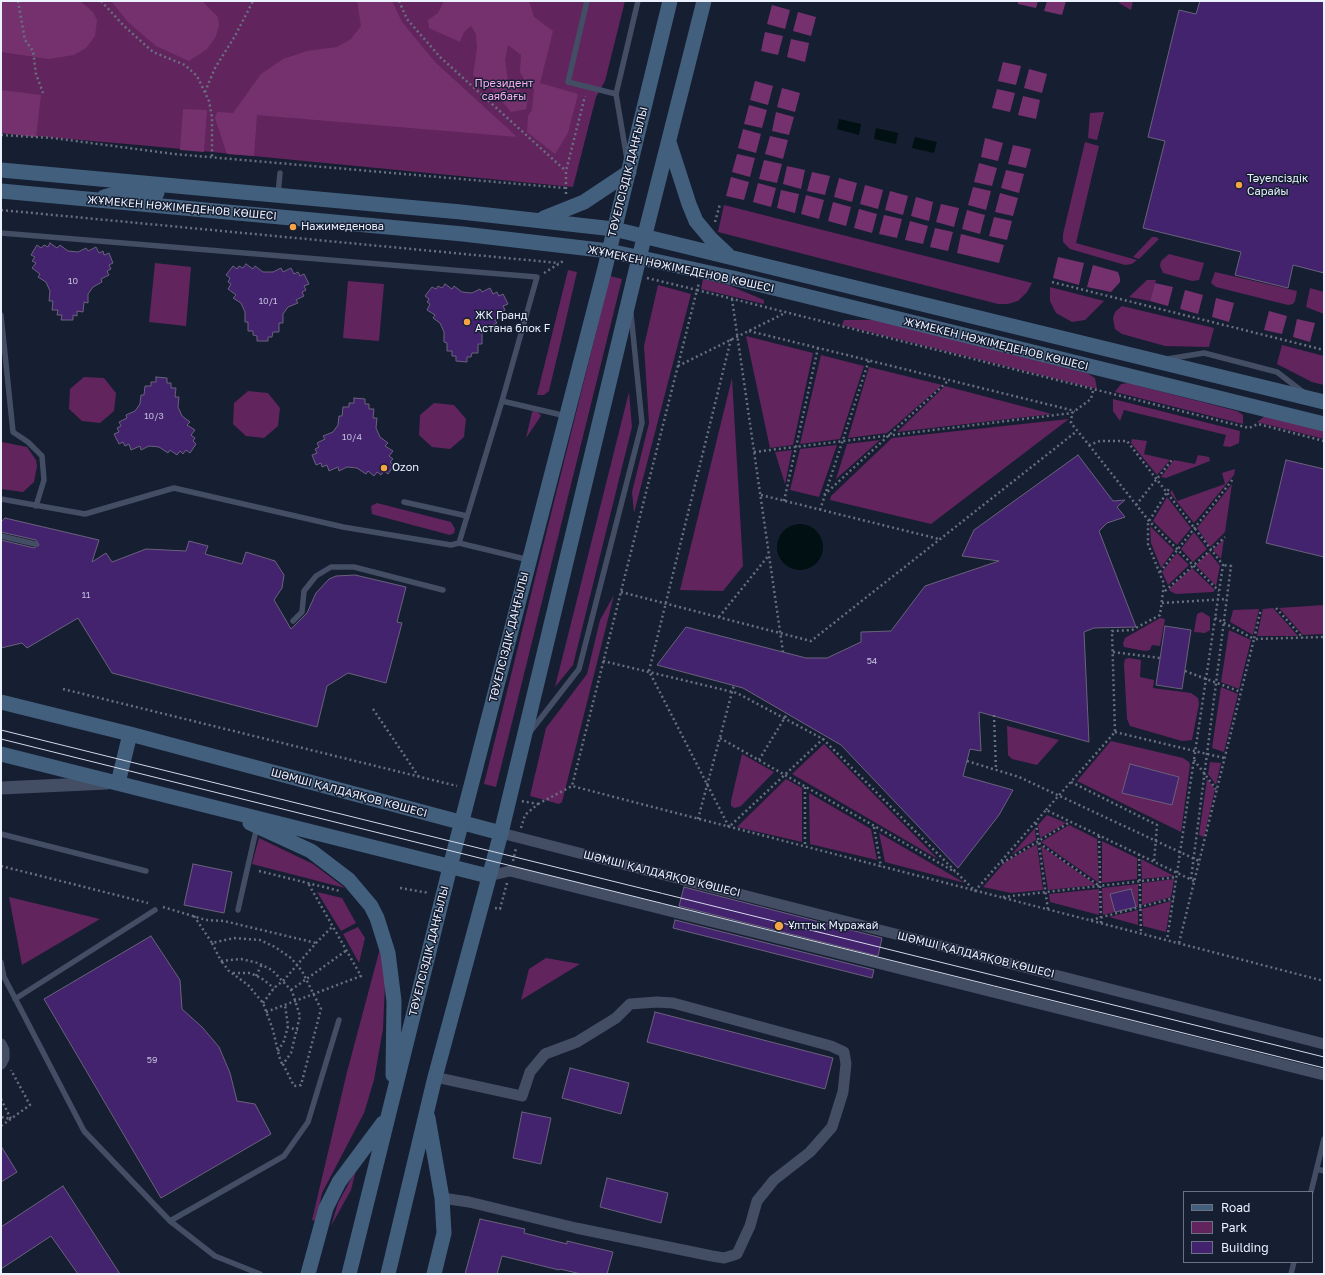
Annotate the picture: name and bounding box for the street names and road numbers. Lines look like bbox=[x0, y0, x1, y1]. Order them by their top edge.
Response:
street label: ТӘУЕЛСІЗДІК ДАҢҒЫЛЫ bbox=[605, 106, 651, 238]
street label: ЖҰМЕКЕН НӘЖІМЕДЕНОВ КӨШЕСІ bbox=[87, 193, 277, 223]
street label: ЖҰМЕКЕН НӘЖІМЕДЕНОВ КӨШЕСІ bbox=[587, 243, 775, 295]
street label: ЖҰМЕКЕН НӘЖІМЕДЕНОВ КӨШЕСІ bbox=[902, 315, 1090, 373]
street label: ТӘУЕЛСІЗДІК ДАҢҒЫЛЫ bbox=[486, 571, 532, 703]
street label: ШӘМШІ ҚАЛДАЯҚОВ КӨШЕСІ bbox=[269, 766, 429, 820]
street label: ШӘМШІ ҚАЛДАЯҚОВ КӨШЕСІ bbox=[582, 848, 742, 900]
street label: ТӘУЕЛСІЗДІК ДАҢҒЫЛЫ bbox=[406, 885, 452, 1017]
street label: ШӘМШІ ҚАЛДАЯҚОВ КӨШЕСІ bbox=[896, 929, 1056, 981]

